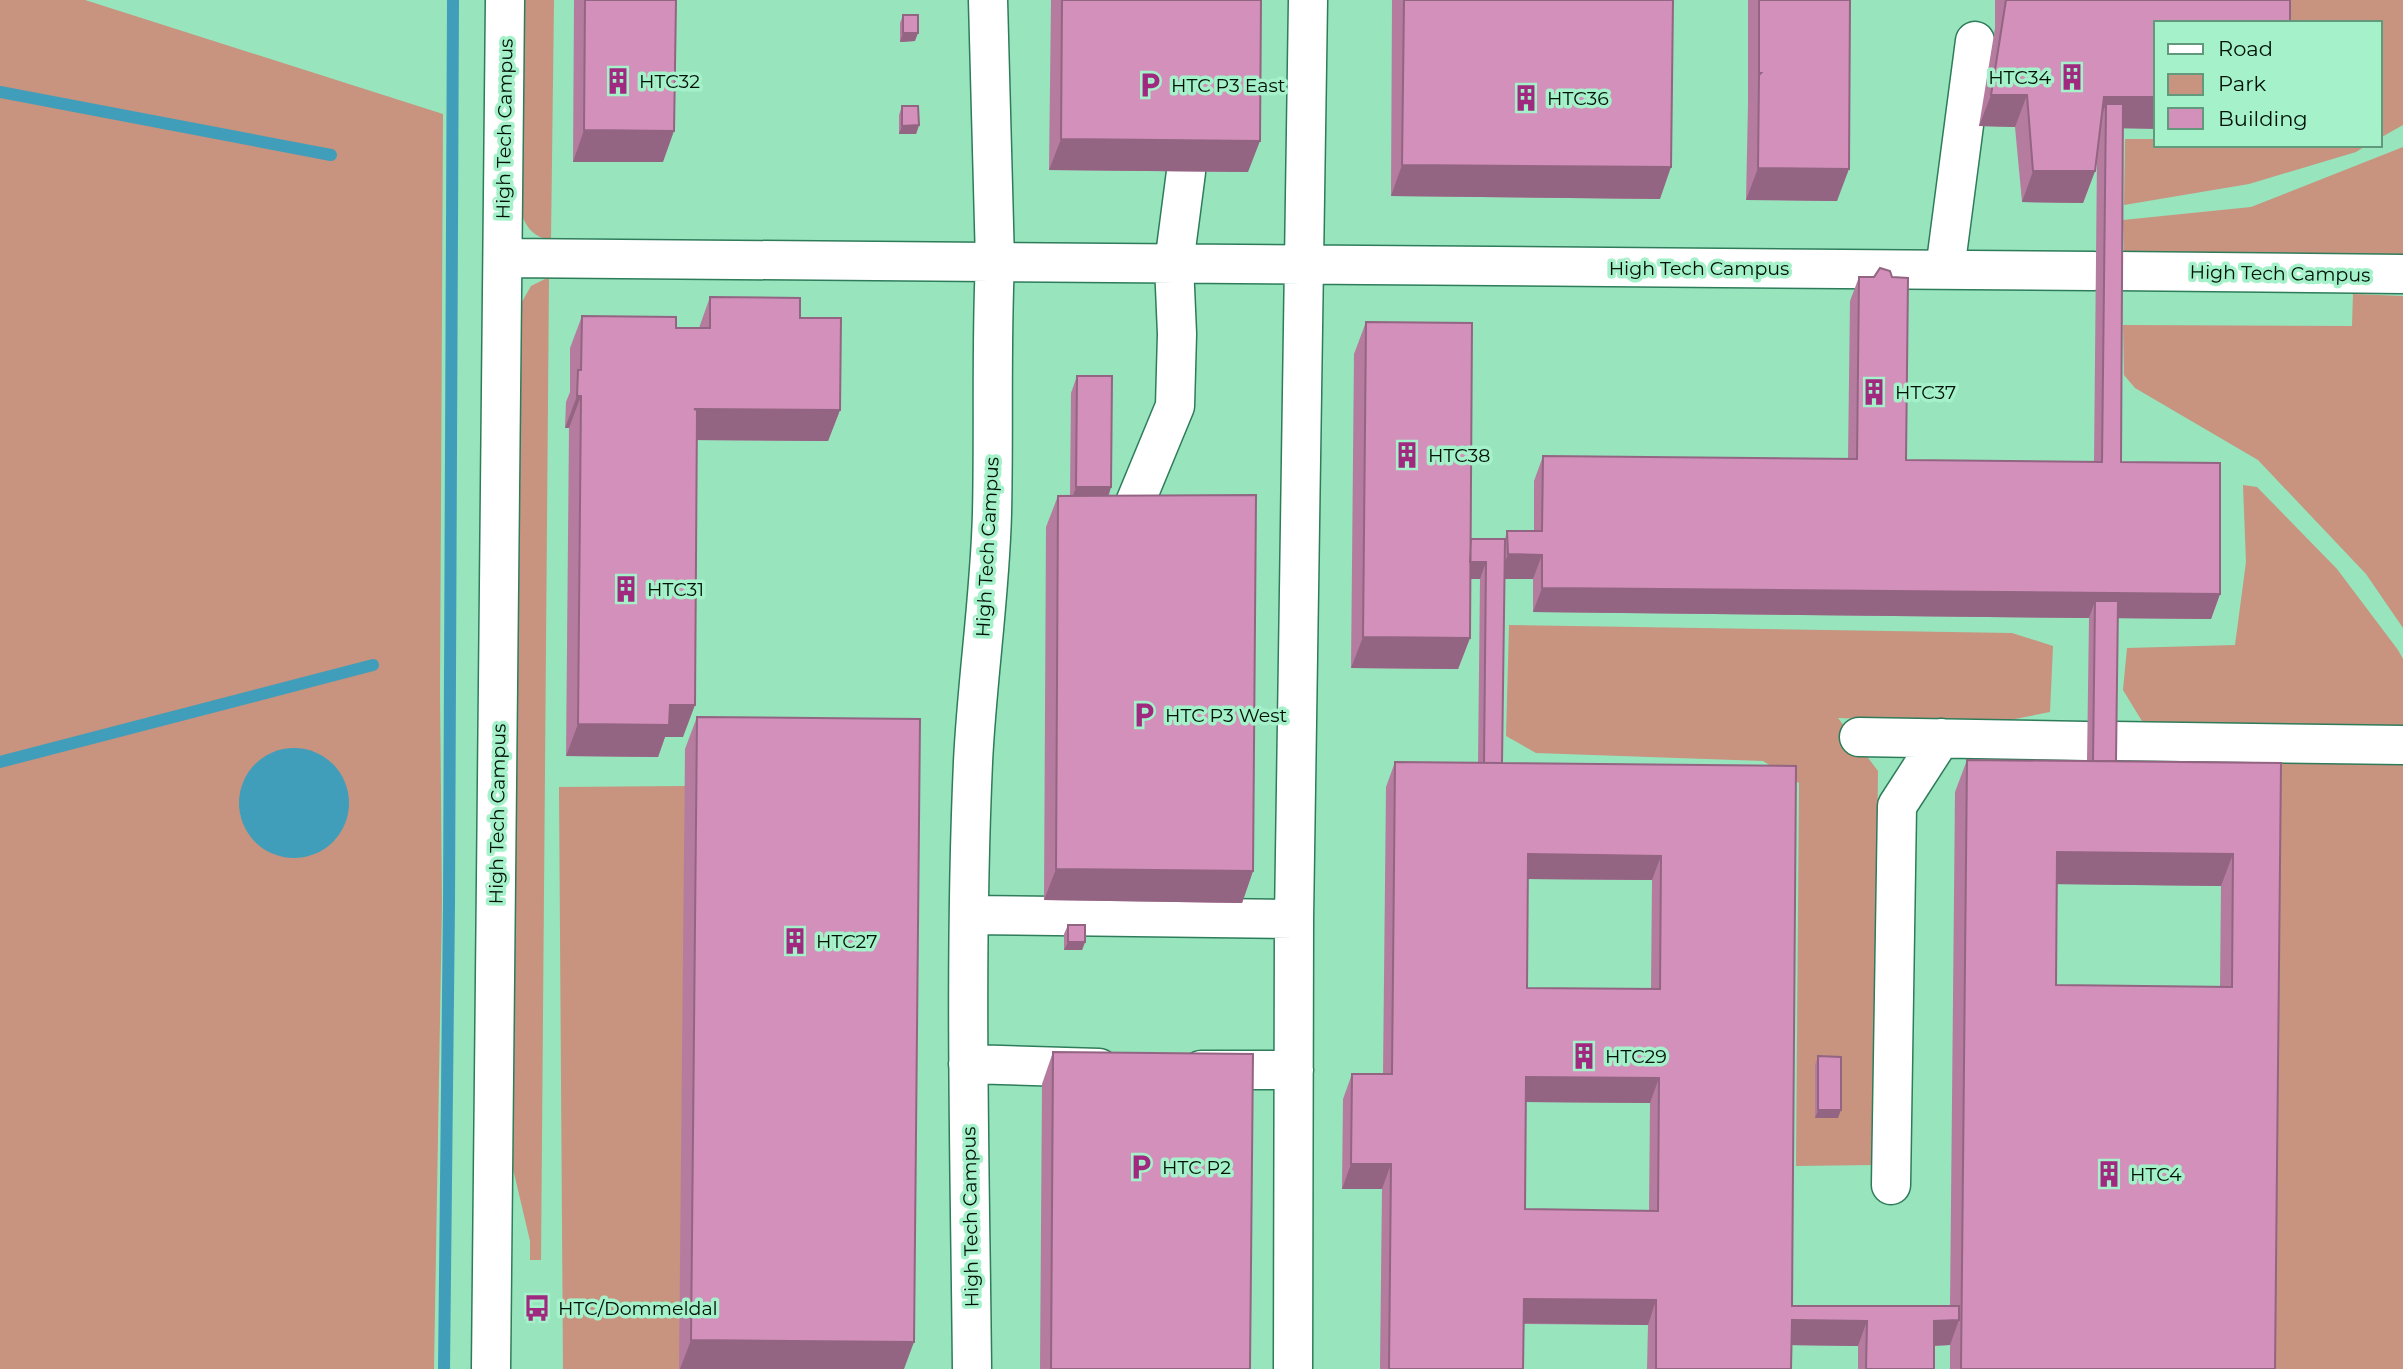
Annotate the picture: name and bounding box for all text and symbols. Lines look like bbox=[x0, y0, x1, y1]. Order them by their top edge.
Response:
legend bbox=[2154, 21, 2382, 147]
text: Road bbox=[2218, 36, 2273, 61]
street label: High Tech Campus bbox=[491, 38, 518, 220]
building icon: HTC34 bbox=[2057, 62, 2087, 92]
building icon: HTC32 bbox=[603, 66, 633, 96]
place label: HTC34 bbox=[1988, 66, 2051, 89]
place label: HTC32 bbox=[639, 70, 700, 93]
parking icon: HTC P3 East bbox=[1135, 70, 1165, 100]
text: Park bbox=[2218, 71, 2266, 96]
place label: HTC P3 East bbox=[1171, 74, 1286, 97]
building icon: HTC36 bbox=[1511, 83, 1541, 113]
place label: HTC36 bbox=[1547, 87, 1609, 110]
text: Building bbox=[2218, 106, 2308, 131]
street label: High Tech Campus bbox=[1609, 257, 1789, 280]
street label: High Tech Campus bbox=[2189, 260, 2371, 287]
building icon: HTC37 bbox=[1859, 377, 1889, 407]
place label: HTC37 bbox=[1895, 381, 1956, 404]
building icon: HTC38 bbox=[1392, 440, 1422, 470]
place label: HTC38 bbox=[1428, 444, 1490, 467]
street label: High Tech Campus bbox=[971, 456, 1004, 638]
building icon: HTC31 bbox=[611, 574, 641, 604]
place label: HTC31 bbox=[647, 578, 704, 601]
parking icon: HTC P3 West bbox=[1129, 700, 1159, 730]
place label: HTC P3 West bbox=[1165, 704, 1287, 727]
street label: High Tech Campus bbox=[484, 723, 511, 905]
building icon: HTC27 bbox=[780, 926, 810, 956]
place label: HTC27 bbox=[816, 930, 877, 953]
building icon: HTC29 bbox=[1569, 1041, 1599, 1071]
place label: HTC29 bbox=[1605, 1045, 1667, 1068]
street label: High Tech Campus bbox=[957, 1126, 984, 1308]
parking icon: HTC P2 bbox=[1126, 1152, 1156, 1182]
place label: HTC P2 bbox=[1162, 1156, 1231, 1179]
building icon: HTC4 bbox=[2094, 1159, 2124, 1189]
place label: HTC4 bbox=[2130, 1163, 2182, 1186]
bus stop icon: HTC/Dommeldal bbox=[522, 1293, 552, 1323]
place label: HTC/Dommeldal bbox=[558, 1297, 718, 1320]

